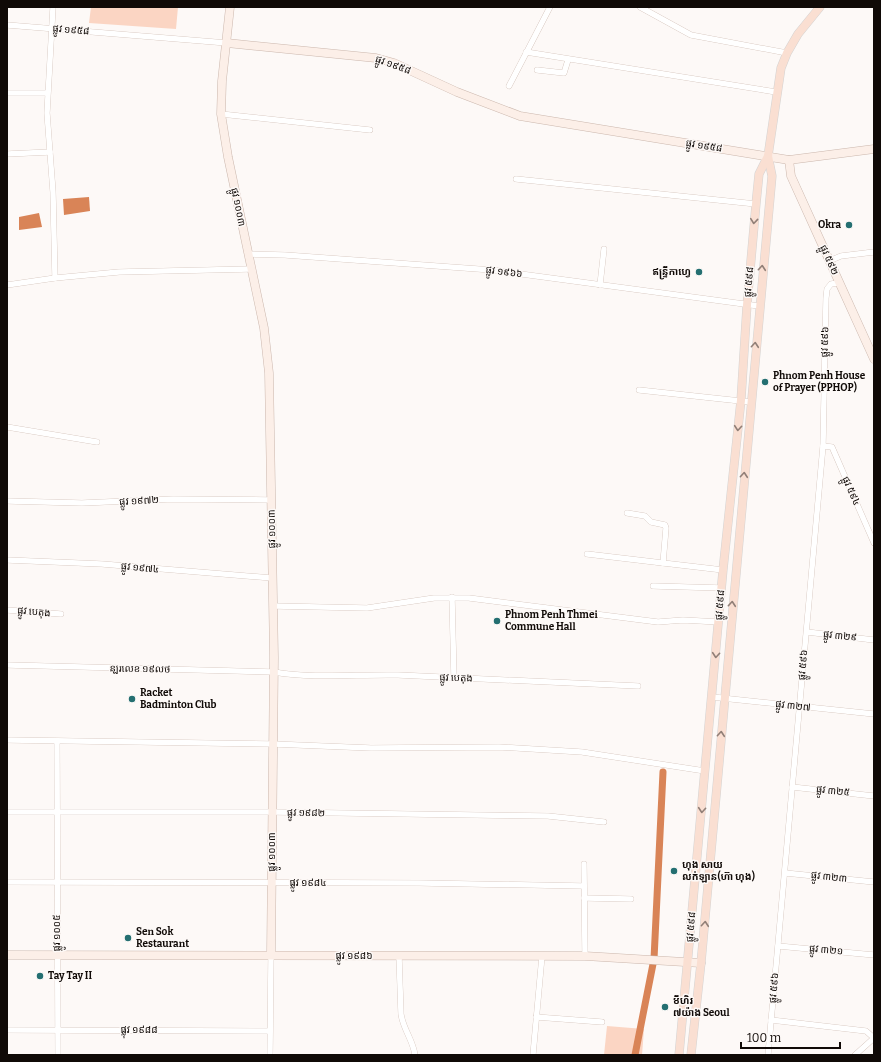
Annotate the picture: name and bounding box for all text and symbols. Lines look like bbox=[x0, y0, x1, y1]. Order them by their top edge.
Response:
street label: ផ្លូវ ១៩៥៨ bbox=[52, 22, 90, 41]
street label: ផ្លូវ ១៩៥៨ bbox=[373, 53, 412, 80]
street label: ផ្លូវ ១៩៥៨ bbox=[684, 137, 723, 158]
street label: ផ្លូវ ១០០៣ bbox=[225, 187, 248, 228]
one-way arrow bbox=[750, 218, 759, 224]
place label: Okra bbox=[818, 219, 841, 231]
marker: Okra bbox=[844, 220, 854, 230]
street label: ផ្លូវ ៥៩២ bbox=[814, 243, 841, 278]
street label: ផ្លូវ ១៩៦៦ bbox=[485, 264, 523, 283]
one-way arrow bbox=[758, 264, 767, 271]
place label: ឥន្ទ្រីកាហ្វេ bbox=[652, 266, 691, 280]
street label: ផ្លូវ ៥៩៨ bbox=[742, 266, 759, 298]
marker: ឥន្ទ្រីកាហ្វេ bbox=[694, 267, 704, 277]
street label: ផ្លូវ ៥៩៦ bbox=[819, 327, 834, 357]
one-way arrow bbox=[751, 342, 760, 348]
place label: Phnom Penh House of Prayer (PPHOP) bbox=[773, 370, 866, 394]
marker: Phnom Penh House of Prayer (PPHOP) bbox=[760, 377, 770, 387]
one-way arrow bbox=[734, 425, 743, 431]
one-way arrow bbox=[739, 472, 748, 478]
street label: ផ្លូវ ៥៩៤ bbox=[837, 475, 863, 509]
street label: ផ្លូវ ១៩៧២ bbox=[119, 494, 159, 511]
street label: ផ្លូវ ១០០៣ bbox=[266, 509, 281, 549]
street label: ផ្លូវ ១៩៧៤ bbox=[120, 560, 160, 579]
street label: ផ្លូវ ៥៩៨ bbox=[713, 589, 730, 621]
one-way arrow bbox=[728, 601, 737, 607]
street label: ផ្លូវ បេតុង bbox=[17, 605, 51, 622]
place label: Phnom Penh Thmei Commune Hall bbox=[505, 609, 598, 633]
marker: Phnom Penh Thmei Commune Hall bbox=[492, 616, 502, 626]
street label: ផ្លូវ ៣២៩ bbox=[822, 628, 858, 647]
street label: ផ្លូវ ៥៩៦ bbox=[796, 649, 813, 681]
one-way arrow bbox=[712, 652, 721, 658]
street label: ន្ឡរលេខ ១៩លថ bbox=[109, 662, 171, 676]
street label: ផ្លូវ បេតុង bbox=[439, 671, 473, 688]
place label: Racket Badminton Club bbox=[140, 687, 216, 711]
marker: Racket Badminton Club bbox=[127, 694, 137, 704]
street label: ផ្លូវ ៣២៧ bbox=[774, 698, 811, 717]
one-way arrow bbox=[716, 731, 725, 737]
street label: ផ្លូវ ៣២៥ bbox=[815, 783, 851, 802]
street label: ផ្លូវ ១៩៨២ bbox=[287, 807, 325, 822]
one-way arrow bbox=[697, 807, 706, 813]
street label: ផ្លូវ ១០០៣ bbox=[266, 832, 281, 872]
place label: ហុង សាយ លក់ឡាន(ហ៊ា ហុង) bbox=[682, 859, 755, 883]
marker: ហុង សាយ លក់ឡាន(ហ៊ា ហុង) bbox=[669, 866, 679, 876]
street label: ផ្លូវ ៣២៣ bbox=[810, 869, 848, 888]
street label: ផ្លូវ ១៩៨៤ bbox=[289, 877, 327, 892]
street label: ផ្លូវ ៥៩៨ bbox=[684, 911, 701, 943]
street label: ផ្លូវ ១០០៥ bbox=[51, 914, 66, 952]
one-way arrow bbox=[700, 921, 709, 927]
place label: Sen Sok Restaurant bbox=[136, 926, 189, 950]
marker: Sen Sok Restaurant bbox=[123, 933, 133, 943]
street label: ផ្លូវ ៣២១ bbox=[808, 943, 844, 960]
street label: ផ្លូវ ១៩៨៦ bbox=[335, 950, 373, 965]
place label: Tay Tay II bbox=[48, 970, 92, 982]
marker: Tay Tay II bbox=[35, 971, 45, 981]
street label: ផ្លូវ ៥៩៦ bbox=[767, 972, 784, 1004]
place label: មីហិរ ៧យ៉ាង Seoul bbox=[673, 995, 730, 1019]
marker: មីហិរ ៧យ៉ាង Seoul bbox=[660, 1002, 670, 1012]
street label: ផ្លុវ ១៩៨៨ bbox=[120, 1024, 158, 1039]
scale bar bbox=[741, 1024, 840, 1050]
text: 100 m bbox=[747, 1031, 782, 1045]

